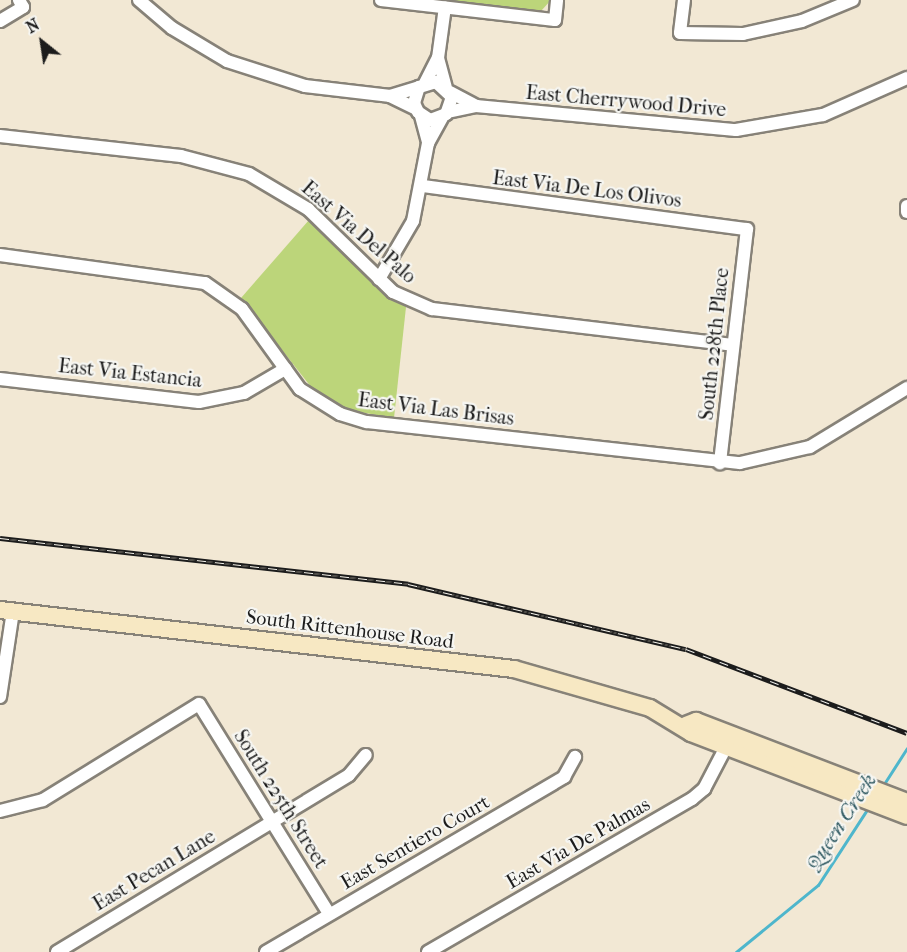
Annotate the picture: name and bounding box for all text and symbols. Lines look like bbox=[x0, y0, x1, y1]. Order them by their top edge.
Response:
north arrow bbox=[12, 12, 72, 72]
text: N bbox=[23, 15, 43, 37]
street label: East Cherrywood Drive bbox=[525, 80, 727, 122]
street label: East Via De Los Olivos bbox=[491, 166, 683, 212]
street label: East Via Del Palo bbox=[297, 176, 421, 288]
street label: South 228th Place bbox=[694, 267, 734, 421]
street label: East Via Estancia bbox=[57, 354, 203, 392]
street label: East Via Las Brisas bbox=[357, 388, 515, 430]
street label: South Rittenhouse Road bbox=[245, 604, 455, 654]
street label: South 225th Street bbox=[229, 725, 333, 873]
water label: Queen Creek bbox=[800, 769, 882, 875]
street label: East Sentiero Court bbox=[336, 790, 494, 894]
street label: East Via De Palmas bbox=[502, 792, 654, 894]
street label: East Pecan Lane bbox=[88, 824, 220, 916]

